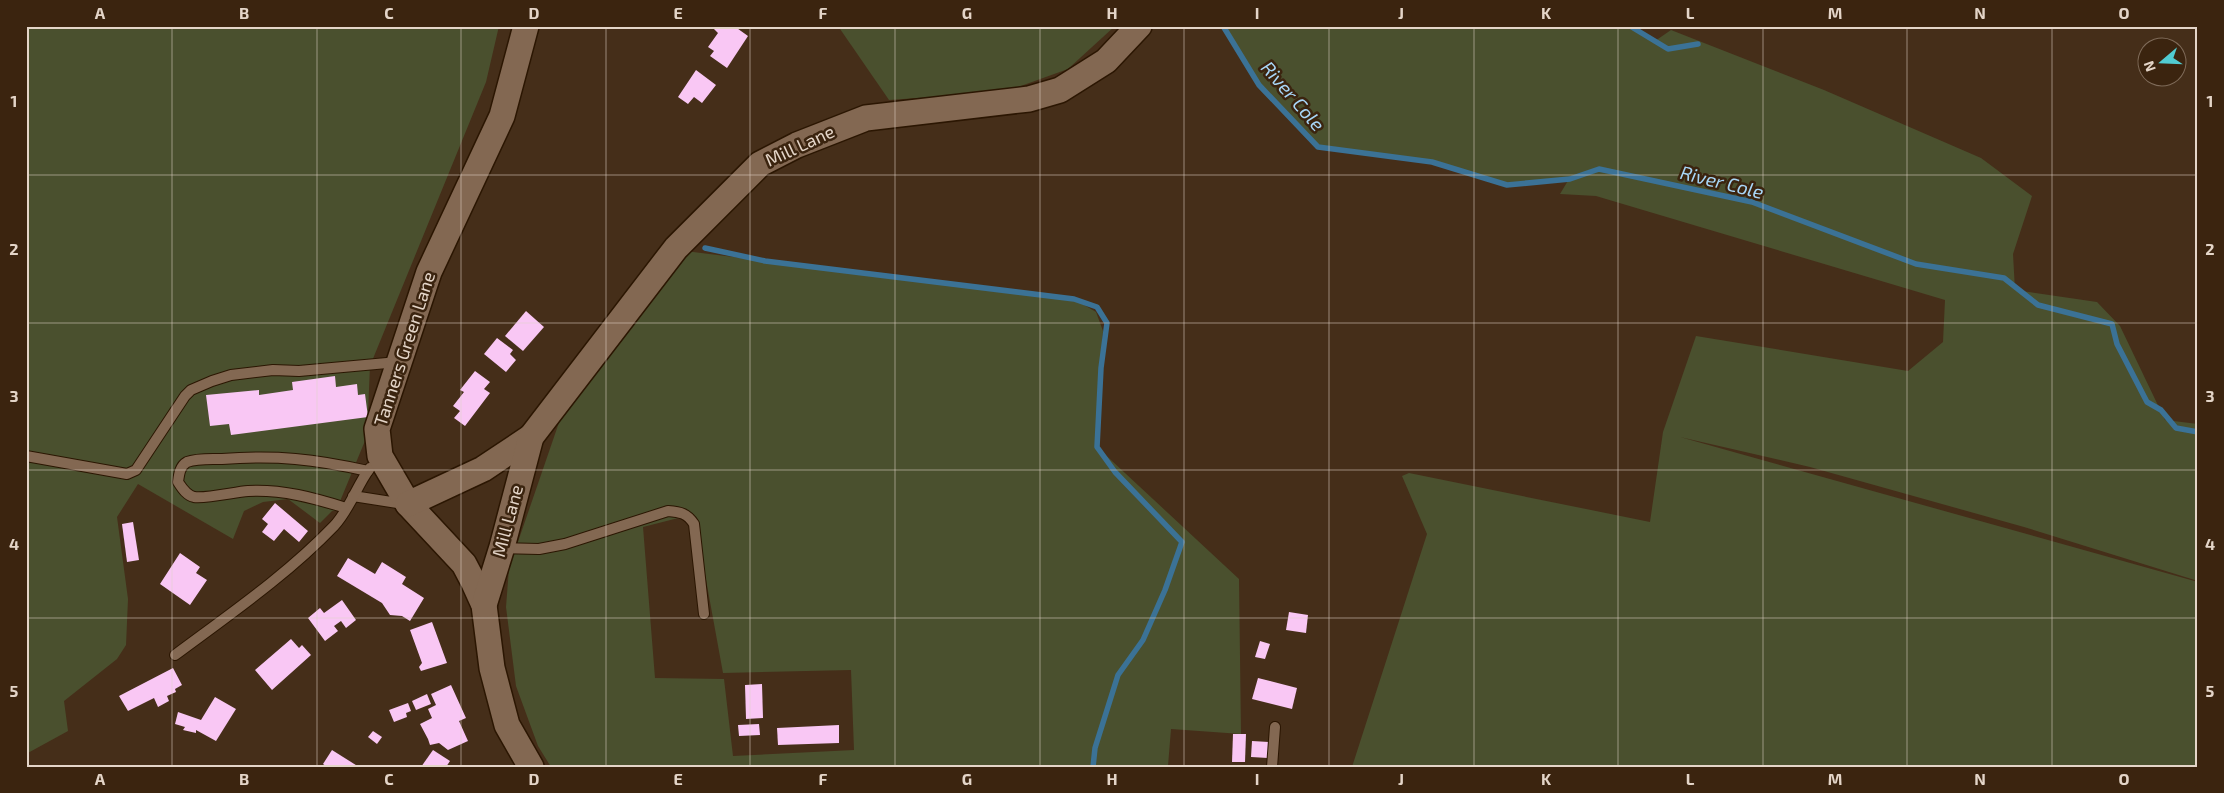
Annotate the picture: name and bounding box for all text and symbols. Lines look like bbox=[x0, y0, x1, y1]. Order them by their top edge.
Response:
text: A bbox=[95, 3, 106, 22]
text: B bbox=[239, 3, 249, 22]
text: C bbox=[384, 3, 394, 22]
text: D bbox=[529, 3, 540, 22]
text: E bbox=[673, 3, 683, 22]
text: F bbox=[819, 3, 828, 22]
text: G bbox=[962, 3, 972, 22]
text: H bbox=[1106, 3, 1118, 22]
text: I bbox=[1255, 3, 1259, 22]
text: J bbox=[1398, 3, 1404, 22]
text: K bbox=[1541, 3, 1552, 22]
text: L bbox=[1686, 3, 1695, 22]
text: M bbox=[1828, 3, 1842, 22]
text: N bbox=[1974, 3, 1986, 22]
text: O bbox=[2118, 3, 2130, 22]
north arrow bbox=[2136, 38, 2186, 88]
water label: River Cole bbox=[1257, 56, 1330, 135]
text: N bbox=[2140, 59, 2159, 74]
text: 1 bbox=[11, 91, 17, 110]
text: 1 bbox=[2207, 91, 2213, 110]
street label: Mill Lane bbox=[762, 120, 838, 171]
water label: River Cole bbox=[1678, 160, 1766, 203]
text: 2 bbox=[9, 239, 19, 258]
text: 2 bbox=[2205, 239, 2215, 258]
street label: Tanners Green Lane bbox=[369, 269, 439, 429]
text: 3 bbox=[9, 386, 19, 405]
text: 3 bbox=[2205, 386, 2215, 405]
street label: Mill Lane bbox=[487, 482, 527, 559]
text: 4 bbox=[9, 534, 19, 553]
text: 4 bbox=[2205, 534, 2215, 553]
text: 5 bbox=[10, 681, 19, 700]
text: 5 bbox=[2206, 681, 2215, 700]
text: A bbox=[95, 769, 106, 788]
text: B bbox=[239, 769, 249, 788]
text: C bbox=[384, 769, 394, 788]
text: D bbox=[529, 769, 540, 788]
text: E bbox=[673, 769, 683, 788]
text: F bbox=[819, 769, 828, 788]
text: G bbox=[962, 769, 972, 788]
text: H bbox=[1106, 769, 1118, 788]
text: I bbox=[1255, 769, 1259, 788]
text: J bbox=[1398, 769, 1404, 788]
text: K bbox=[1541, 769, 1552, 788]
text: L bbox=[1686, 769, 1695, 788]
text: M bbox=[1828, 769, 1842, 788]
text: N bbox=[1974, 769, 1986, 788]
text: O bbox=[2118, 769, 2130, 788]

